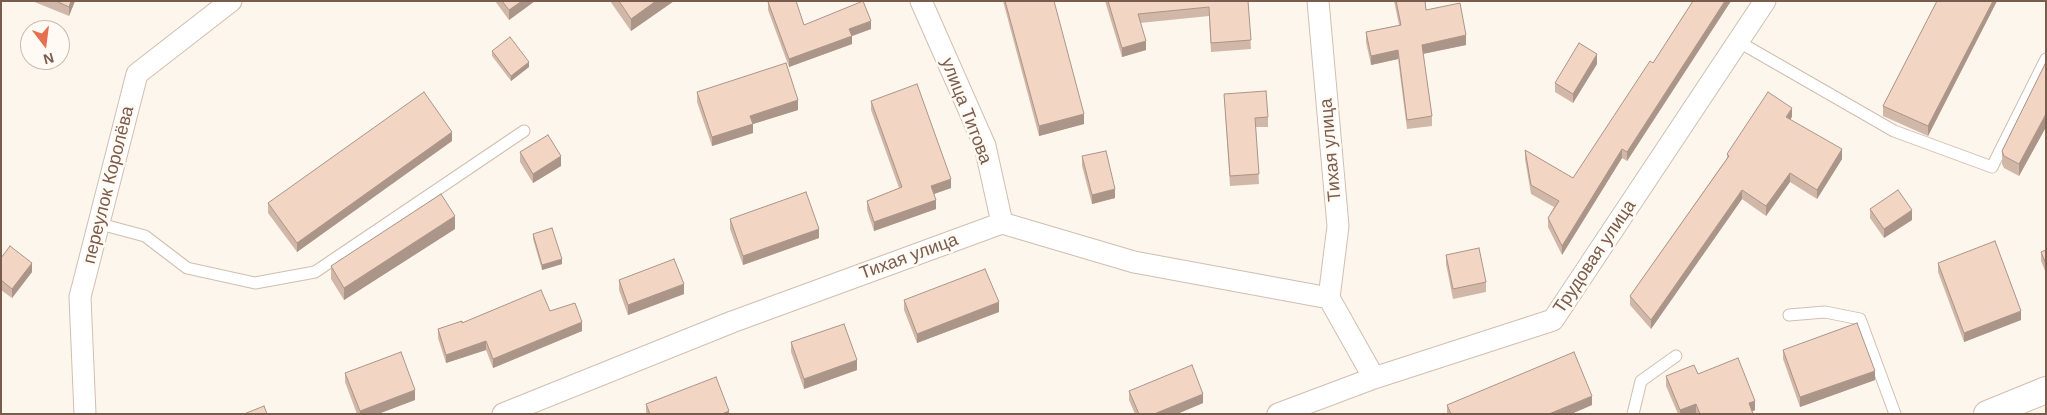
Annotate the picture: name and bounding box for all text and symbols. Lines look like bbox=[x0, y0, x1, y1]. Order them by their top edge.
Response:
north arrow bbox=[20, 20, 70, 70]
text: N bbox=[42, 49, 56, 68]
street label: улица Титова bbox=[936, 55, 996, 167]
street label: Тихая улица bbox=[1316, 98, 1346, 202]
street label: переулок Королёва bbox=[79, 104, 139, 266]
street label: Трудовая улица bbox=[1549, 196, 1641, 318]
street label: Тихая улица bbox=[857, 229, 961, 285]

